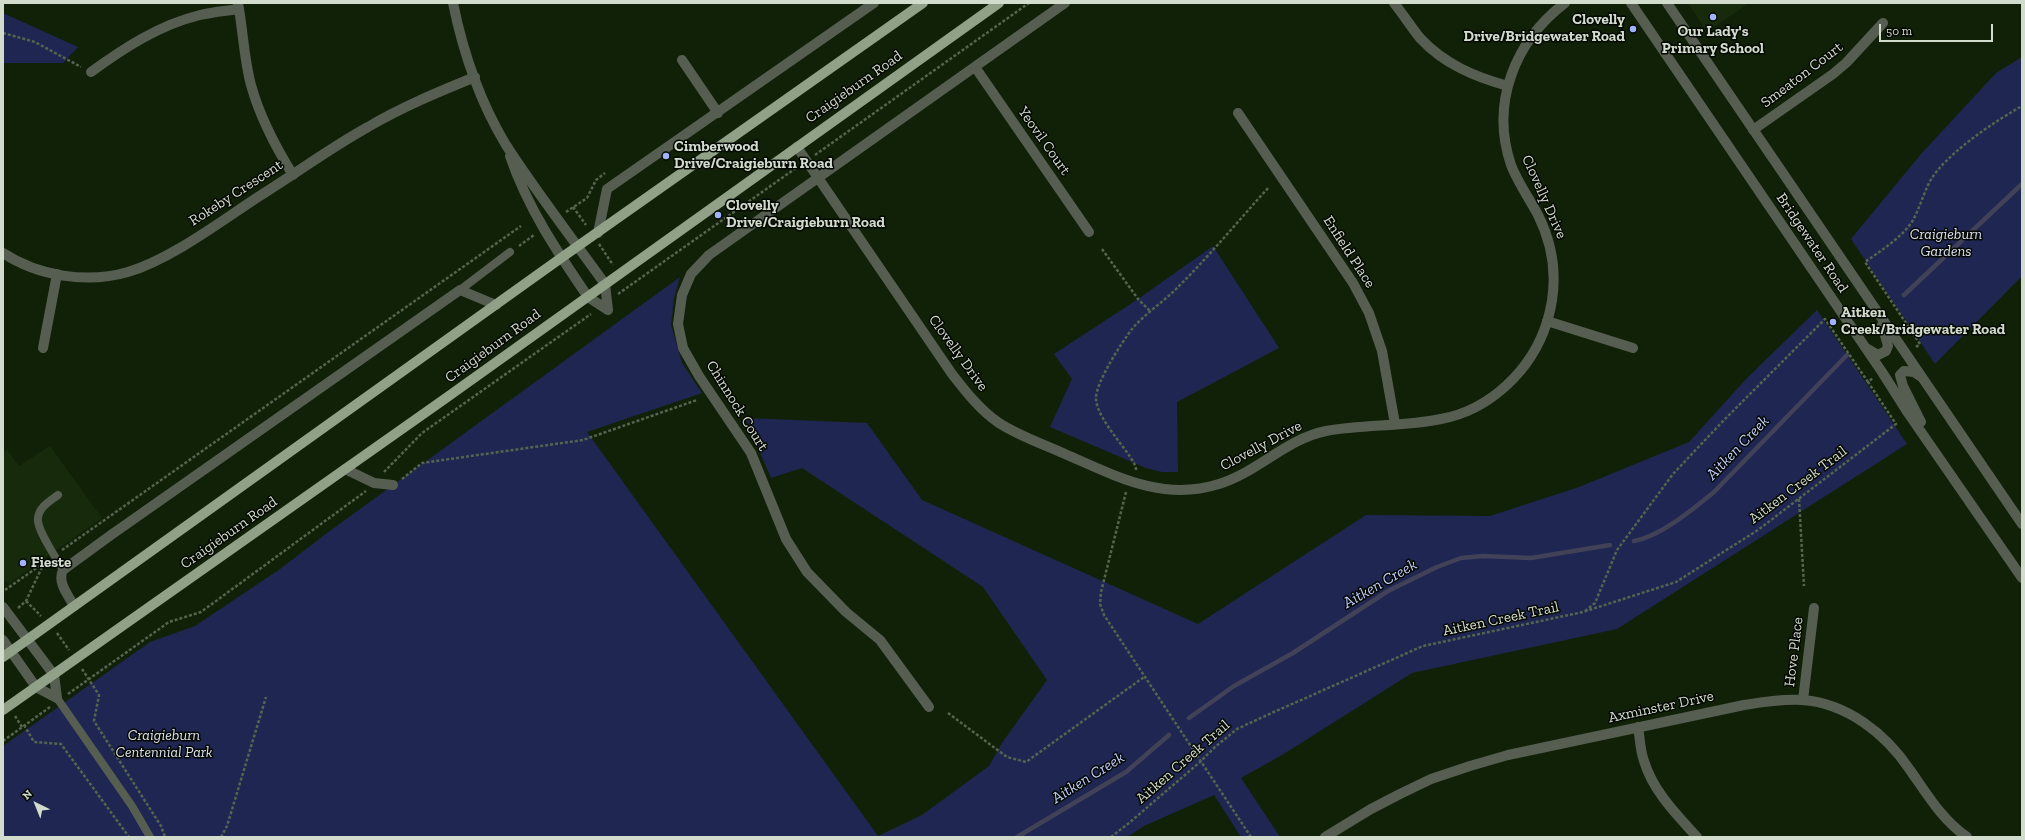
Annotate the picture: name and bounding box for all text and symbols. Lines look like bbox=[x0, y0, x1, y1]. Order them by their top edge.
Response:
place label: Clovelly Drive/Bridgewater Road bbox=[1463, 11, 1625, 46]
marker: Our Lady's Primary School bbox=[1708, 12, 1718, 22]
scale bar bbox=[1881, 16, 1995, 42]
place label: Our Lady's Primary School bbox=[1662, 23, 1764, 58]
marker: Clovelly Drive/Bridgewater Road bbox=[1628, 24, 1638, 34]
text: 50 m bbox=[1886, 24, 1912, 38]
street label: Smeaton Court bbox=[1757, 38, 1847, 112]
street label: Craigieburn Road bbox=[802, 47, 906, 127]
street label: Yeovil Court bbox=[1014, 103, 1074, 179]
place label: Cimberwood Drive/Craigieburn Road bbox=[674, 138, 833, 173]
marker: Cimberwood Drive/Craigieburn Road bbox=[661, 151, 671, 161]
street label: Clovelly Drive bbox=[1518, 152, 1570, 242]
street label: Rokeby Crescent bbox=[186, 156, 286, 230]
street label: Bridgewater Road bbox=[1772, 190, 1852, 296]
place label: Clovelly Drive/Craigieburn Road bbox=[726, 197, 885, 232]
marker: Clovelly Drive/Craigieburn Road bbox=[713, 210, 723, 220]
street label: Enfield Place bbox=[1319, 213, 1379, 291]
park label: Craigieburn Gardens bbox=[1910, 226, 1982, 261]
place label: Aitken Creek/Bridgewater Road bbox=[1841, 304, 2005, 339]
street label: Craigieburn Road bbox=[442, 305, 544, 387]
street label: Clovelly Drive bbox=[924, 311, 992, 395]
marker: Aitken Creek/Bridgewater Road bbox=[1828, 317, 1838, 327]
street label: Chinnock Court bbox=[702, 358, 772, 454]
water label: Aitken Creek bbox=[1703, 412, 1773, 484]
street label: Clovelly Drive bbox=[1217, 417, 1305, 475]
street label: Aitken Creek Trail bbox=[1745, 442, 1851, 528]
street label: Craigieburn Road bbox=[177, 493, 281, 573]
place label: Fieste bbox=[31, 554, 71, 572]
water label: Aitken Creek bbox=[1340, 555, 1420, 613]
marker: Fieste bbox=[18, 558, 28, 568]
street label: Aitken Creek Trail bbox=[1441, 598, 1561, 640]
street label: Hove Place bbox=[1781, 616, 1807, 688]
street label: Axminster Drive bbox=[1607, 687, 1715, 727]
street label: Aitken Creek Trail bbox=[1132, 716, 1234, 808]
park label: Craigieburn Centennial Park bbox=[115, 727, 213, 762]
water label: Aitken Creek bbox=[1048, 748, 1128, 808]
north arrow bbox=[16, 784, 56, 824]
text: N bbox=[20, 787, 35, 802]

